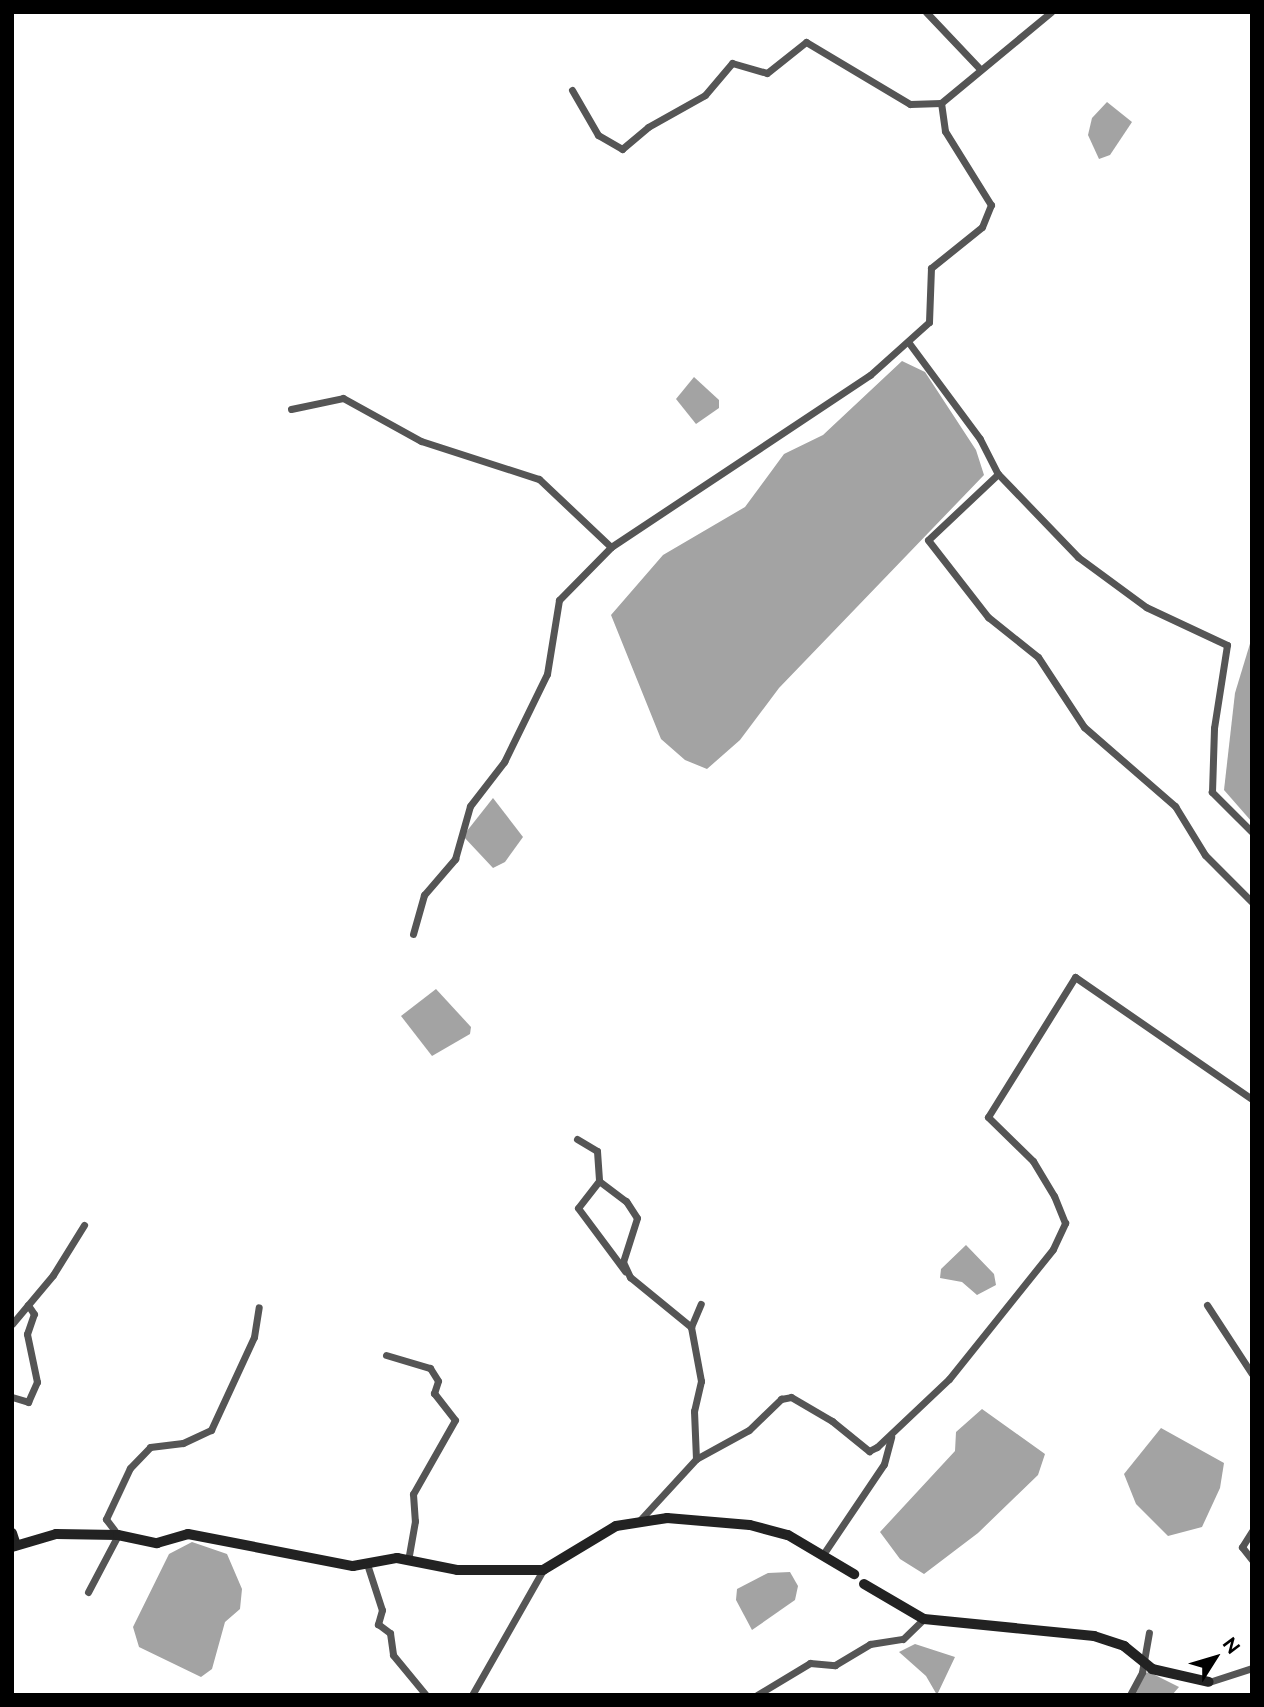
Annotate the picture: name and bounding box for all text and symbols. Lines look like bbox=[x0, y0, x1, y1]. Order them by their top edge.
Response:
north arrow bbox=[1180, 1623, 1250, 1693]
text: N bbox=[1219, 1633, 1245, 1658]

